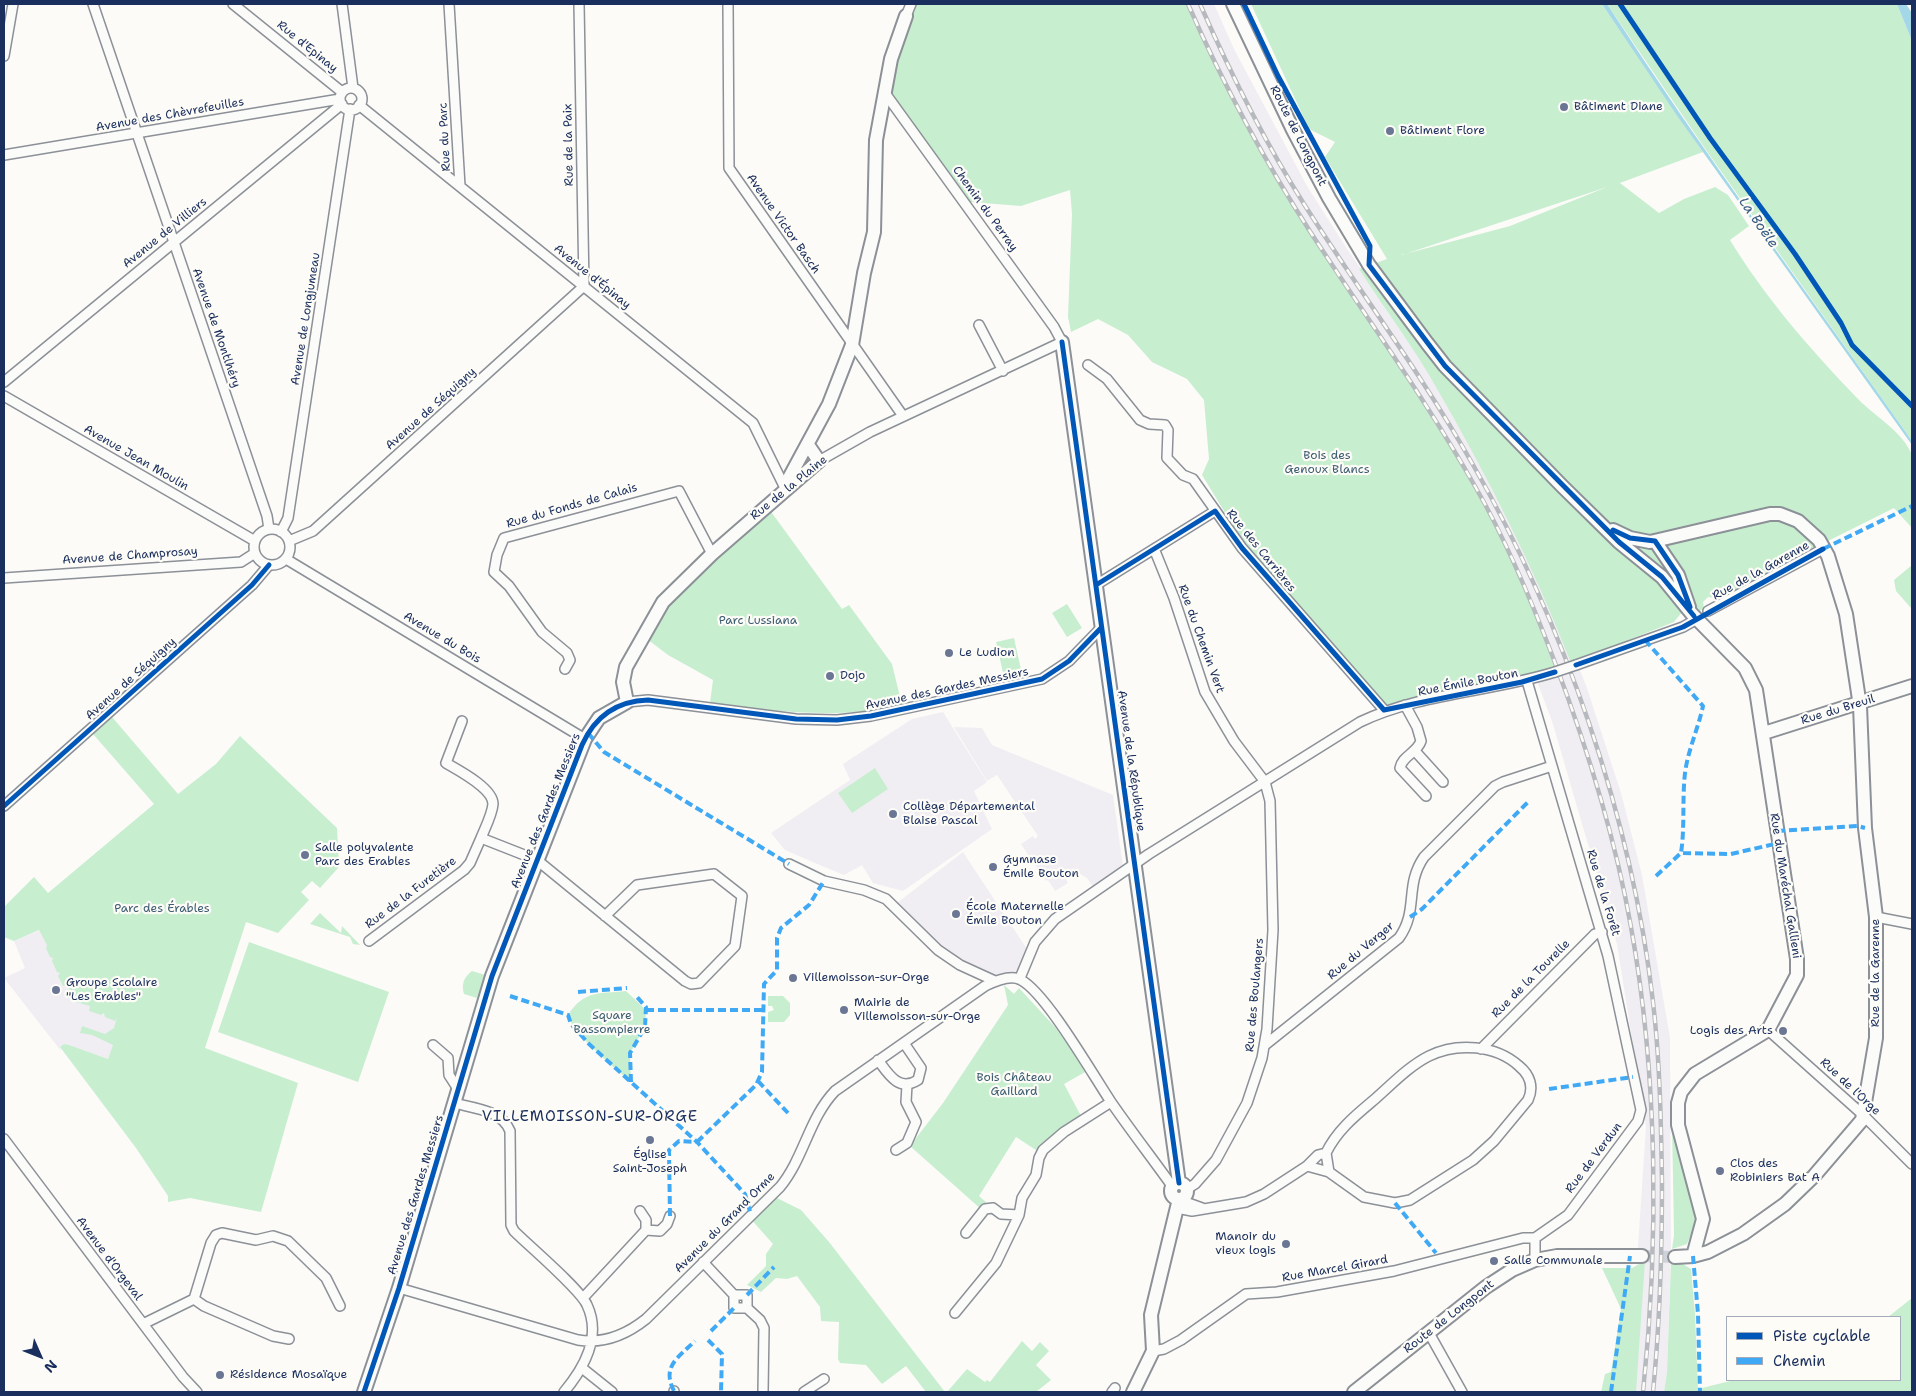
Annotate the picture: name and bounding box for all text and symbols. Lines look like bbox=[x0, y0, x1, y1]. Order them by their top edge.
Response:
street label: Rue d'Epinay bbox=[274, 18, 340, 76]
street label: Route de Longpont bbox=[1266, 83, 1330, 189]
street label: Avenue des Chèvrefeuilles bbox=[95, 95, 245, 135]
place label: Bâtiment Diane bbox=[1574, 100, 1663, 114]
marker: Bâtiment Diane bbox=[1558, 101, 1570, 113]
street label: Rue du Parc bbox=[436, 102, 454, 172]
street label: Rue de la Paix bbox=[561, 104, 577, 186]
place label: Bâtiment Flore bbox=[1400, 124, 1485, 138]
marker: Bâtiment Flore bbox=[1384, 125, 1396, 137]
street label: Chemin du Perray bbox=[949, 164, 1021, 254]
street label: Avenue Victor Basch bbox=[743, 171, 823, 277]
water label: La Boële bbox=[1735, 194, 1781, 252]
street label: Avenue de Villiers bbox=[120, 195, 210, 271]
street label: Avenue d'Épinay bbox=[551, 242, 633, 312]
street label: Avenue de Longjumeau bbox=[288, 252, 324, 386]
street label: Avenue de Montlhéry bbox=[189, 266, 243, 390]
street label: Avenue de Séquigny bbox=[383, 365, 479, 453]
street label: Avenue Jean Moulin bbox=[81, 422, 191, 494]
park label: Bois des Genoux Blancs bbox=[1284, 449, 1370, 477]
street label: Rue de la Plaine bbox=[748, 453, 830, 523]
street label: Rue du Fonds de Calais bbox=[505, 480, 639, 532]
street label: Rue des Carrières bbox=[1223, 507, 1299, 595]
street label: Rue de la Garenne bbox=[1710, 538, 1812, 604]
street label: Avenue de Champrosay bbox=[62, 544, 198, 568]
street label: Rue du Chemin Vert bbox=[1175, 583, 1227, 695]
street label: Avenue du Bois bbox=[401, 609, 483, 667]
park label: Parc Lussiana bbox=[719, 614, 797, 628]
street label: Avenue de Séquigny bbox=[83, 635, 179, 723]
place label: Le Ludion bbox=[959, 646, 1015, 660]
marker: Le Ludion bbox=[943, 647, 955, 659]
street label: Avenue des Gardes Messiers bbox=[864, 665, 1030, 713]
street label: Rue Émile Bouton bbox=[1417, 666, 1519, 700]
place label: Dojo bbox=[840, 669, 865, 683]
marker: Dojo bbox=[824, 670, 836, 682]
street label: Avenue de la République bbox=[1114, 689, 1148, 833]
street label: Rue du Breuil bbox=[1799, 692, 1877, 728]
street label: Avenue des Gardes Messiers bbox=[508, 731, 584, 891]
place label: Collège Départemental Blaise Pascal bbox=[903, 800, 1035, 828]
marker: Collège Départemental Blaise Pascal bbox=[887, 808, 899, 820]
street label: Rue du Maréchal Gallieni bbox=[1766, 812, 1804, 960]
place label: Salle polyvalente Parc des Erables bbox=[315, 841, 414, 869]
street label: Rue de la Forêt bbox=[1583, 848, 1623, 938]
marker: Salle polyvalente Parc des Erables bbox=[299, 849, 311, 861]
place label: Gymnase Émile Bouton bbox=[1003, 853, 1079, 881]
street label: Rue de la Furetière bbox=[363, 854, 459, 932]
marker: Gymnase Émile Bouton bbox=[987, 861, 999, 873]
place label: École Maternelle Émile Bouton bbox=[966, 900, 1064, 928]
park label: Parc des Érables bbox=[114, 902, 210, 916]
marker: École Maternelle Émile Bouton bbox=[950, 908, 962, 920]
street label: Rue du Verger bbox=[1325, 919, 1397, 983]
street label: Rue de la Garenne bbox=[1869, 919, 1883, 1027]
street label: Rue des Boulangers bbox=[1243, 937, 1267, 1053]
street label: Rue de la Tourelle bbox=[1489, 937, 1573, 1021]
place label: Villemoisson-sur-Orge bbox=[803, 971, 930, 985]
marker: Villemoisson-sur-Orge bbox=[787, 972, 799, 984]
place label: Groupe Scolaire "Les Erables" bbox=[66, 976, 157, 1004]
marker: Groupe Scolaire "Les Erables" bbox=[50, 984, 62, 996]
place label: Mairie de Villemoisson-sur-Orge bbox=[854, 996, 981, 1024]
marker: Mairie de Villemoisson-sur-Orge bbox=[838, 1004, 850, 1016]
park label: Square Bassompierre bbox=[574, 1009, 650, 1037]
place label: Logis des Arts bbox=[1690, 1024, 1773, 1038]
marker: Logis des Arts bbox=[1777, 1025, 1789, 1037]
street label: Rue de l'Orge bbox=[1817, 1055, 1883, 1119]
park label: Bois Château Gaillard bbox=[976, 1071, 1052, 1099]
district label: VILLEMOISSON-SUR-ORGE bbox=[479, 1108, 701, 1126]
street label: Avenue des Gardes Messiers bbox=[385, 1113, 447, 1277]
street label: Rue de Verdun bbox=[1563, 1120, 1625, 1196]
marker: Église Saint-Joseph bbox=[644, 1134, 656, 1146]
place label: Église Saint-Joseph bbox=[613, 1148, 687, 1176]
place label: Clos des Robiniers Bat A bbox=[1730, 1157, 1820, 1185]
marker: Clos des Robiniers Bat A bbox=[1714, 1165, 1726, 1177]
street label: Avenue du Grand Orme bbox=[672, 1170, 778, 1276]
street label: Avenue d'Orgeval bbox=[73, 1214, 145, 1304]
place label: Manoir du vieux logis bbox=[1215, 1230, 1276, 1258]
marker: Manoir du vieux logis bbox=[1280, 1238, 1292, 1250]
street label: Rue Marcel Girard bbox=[1281, 1253, 1389, 1285]
place label: Salle Communale bbox=[1504, 1254, 1603, 1268]
marker: Salle Communale bbox=[1488, 1255, 1500, 1267]
street label: Route de Longpont bbox=[1401, 1277, 1497, 1357]
legend bbox=[1726, 1316, 1901, 1381]
text: Piste cyclable bbox=[1773, 1326, 1871, 1346]
north arrow bbox=[15, 1331, 65, 1381]
text: Chemin bbox=[1773, 1351, 1826, 1371]
text: N bbox=[40, 1356, 61, 1377]
place label: Résidence Mosaïque bbox=[230, 1368, 347, 1382]
marker: Résidence Mosaïque bbox=[214, 1369, 226, 1381]

